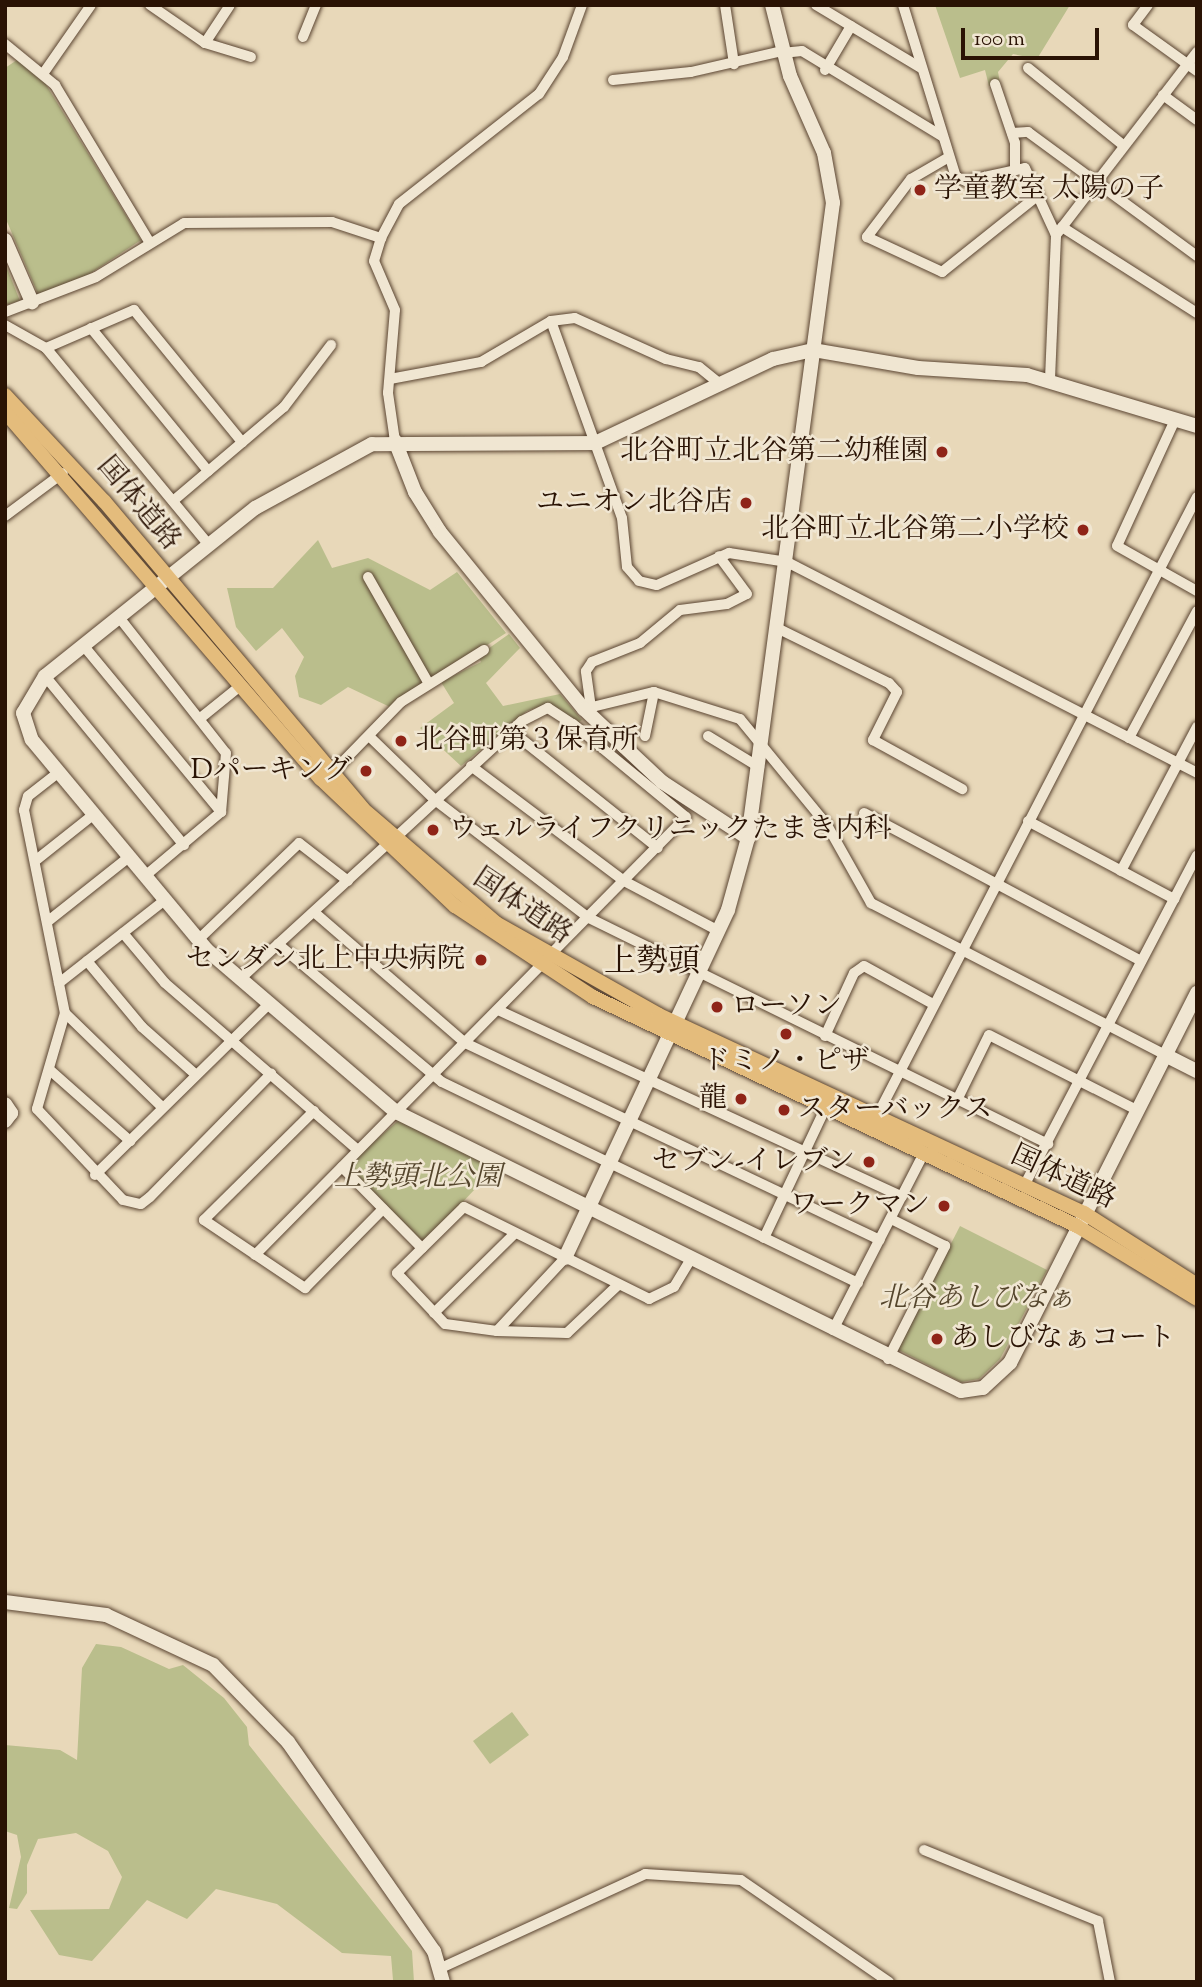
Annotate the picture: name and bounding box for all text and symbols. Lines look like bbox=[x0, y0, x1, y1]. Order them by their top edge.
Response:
scale bar bbox=[964, 14, 1102, 58]
text: 100 m bbox=[974, 25, 1025, 55]
place label: 学童教室 太陽の子 bbox=[934, 173, 1164, 207]
marker: 学童教室 太陽の子 bbox=[912, 182, 928, 198]
place label: 北谷町立北谷第二幼稚園 bbox=[620, 435, 928, 469]
marker: 北谷町立北谷第二幼稚園 bbox=[934, 444, 950, 460]
street label: 国体道路 bbox=[89, 450, 187, 558]
place label: ユニオン北谷店 bbox=[536, 486, 732, 520]
marker: ユニオン北谷店 bbox=[738, 495, 754, 511]
place label: 北谷町立北谷第二小学校 bbox=[761, 513, 1069, 547]
marker: 北谷町立北谷第二小学校 bbox=[1075, 522, 1091, 538]
place label: 北谷町第３保育所 bbox=[415, 724, 639, 758]
marker: 北谷町第３保育所 bbox=[393, 733, 409, 749]
place label: Dパーキング bbox=[190, 754, 352, 788]
marker: Dパーキング bbox=[358, 763, 374, 779]
place label: ウェルライフクリニックたまき内科 bbox=[449, 813, 897, 847]
marker: ウェルライフクリニックたまき内科 bbox=[423, 820, 443, 840]
street label: 国体道路 bbox=[466, 862, 578, 952]
place label: センダン北上中央病院 bbox=[185, 943, 465, 977]
district label: 上勢頭 bbox=[604, 944, 700, 982]
marker: センダン北上中央病院 bbox=[471, 950, 491, 970]
place label: ローソン bbox=[731, 990, 843, 1024]
marker: ローソン bbox=[709, 999, 725, 1015]
marker: ドミノ・ピザ bbox=[778, 1026, 794, 1042]
place label: ドミノ・ピザ bbox=[702, 1045, 870, 1079]
place label: 龍 bbox=[699, 1082, 727, 1116]
marker: 龍 bbox=[733, 1091, 749, 1107]
place label: スターバックス bbox=[798, 1093, 994, 1127]
marker: スターバックス bbox=[776, 1102, 792, 1118]
street label: 国体道路 bbox=[1005, 1139, 1121, 1217]
place label: セブン-イレブン bbox=[649, 1145, 855, 1179]
marker: セブン-イレブン bbox=[861, 1154, 877, 1170]
park label: 上勢頭北公園 bbox=[334, 1161, 502, 1195]
place label: ワークマン bbox=[790, 1189, 930, 1223]
marker: ワークマン bbox=[936, 1198, 952, 1214]
park label: 北谷あしびなぁ bbox=[879, 1282, 1075, 1316]
place label: あしびなぁコート bbox=[951, 1322, 1175, 1356]
marker: あしびなぁコート bbox=[929, 1331, 945, 1347]

